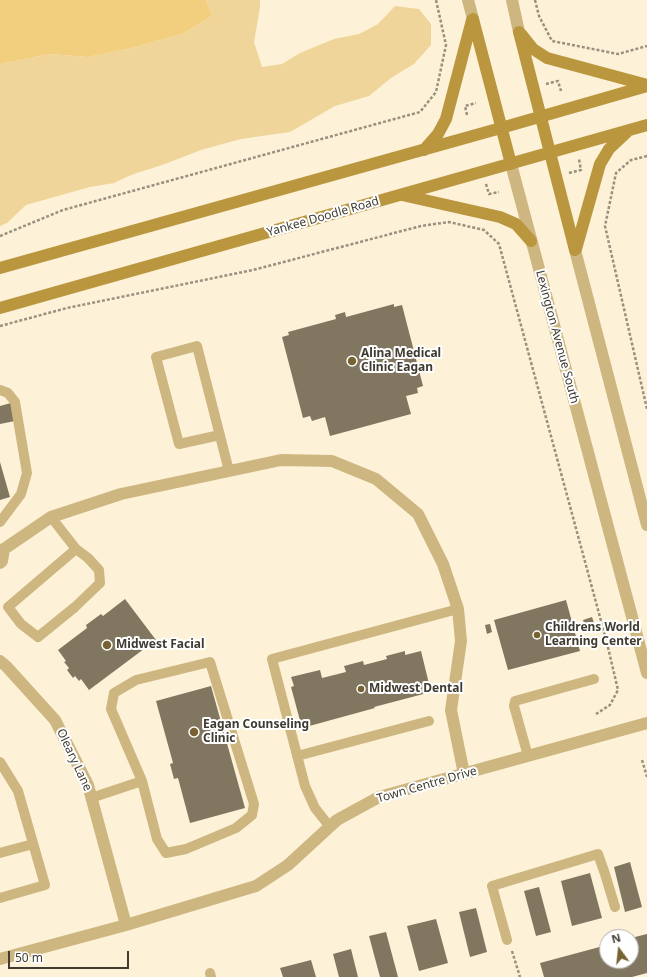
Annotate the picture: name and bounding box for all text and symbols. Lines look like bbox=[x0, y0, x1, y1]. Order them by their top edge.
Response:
street label: Yankee Doodle Road bbox=[265, 194, 381, 240]
street label: Lexington Avenue South bbox=[532, 269, 582, 405]
place label: Alina Medical Clinic Eagan bbox=[361, 347, 441, 375]
marker: Alina Medical Clinic Eagan bbox=[346, 355, 358, 367]
place label: Childrens World Learning Center bbox=[545, 621, 642, 649]
marker: Childrens World Learning Center bbox=[532, 630, 542, 640]
place label: Midwest Facial bbox=[116, 638, 205, 652]
marker: Midwest Facial bbox=[101, 639, 113, 651]
place label: Midwest Dental bbox=[369, 682, 463, 696]
marker: Midwest Dental bbox=[356, 684, 366, 694]
place label: Eagan Counseling Clinic bbox=[203, 718, 309, 746]
street label: Oleary Lane bbox=[53, 726, 95, 794]
marker: Eagan Counseling Clinic bbox=[188, 726, 200, 738]
street label: Town Centre Drive bbox=[375, 764, 479, 806]
north arrow bbox=[599, 929, 639, 969]
text: N bbox=[610, 929, 622, 946]
scale bar bbox=[10, 943, 131, 969]
text: 50 m bbox=[15, 949, 43, 966]

